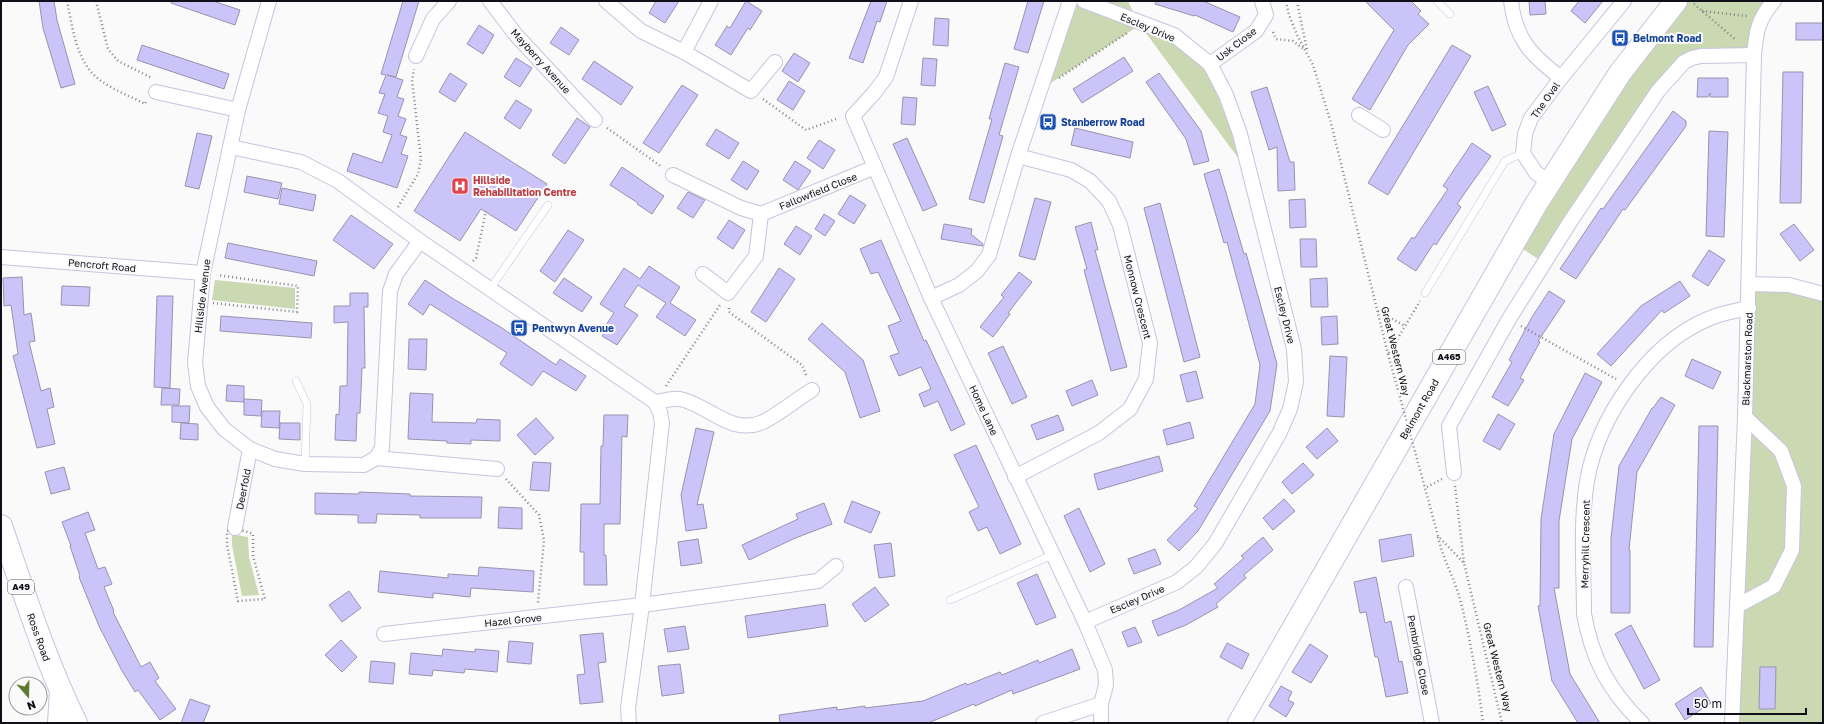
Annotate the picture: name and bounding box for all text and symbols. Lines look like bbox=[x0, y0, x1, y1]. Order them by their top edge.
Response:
street label: Escley Drive bbox=[1119, 10, 1177, 44]
street label: Usk Close bbox=[1213, 24, 1259, 63]
street label: Mayberry Avenue bbox=[509, 26, 573, 96]
bus stop icon: Belmont Road bbox=[1610, 28, 1630, 48]
place label: Belmont Road bbox=[1633, 32, 1701, 44]
street label: The Oval bbox=[1528, 79, 1562, 121]
bus stop icon: Stanberrow Road bbox=[1038, 112, 1058, 132]
place label: Stanberrow Road bbox=[1061, 116, 1145, 128]
street label: Fallowfield Close bbox=[777, 170, 859, 212]
place label: Hillside Rehabilitation Centre bbox=[473, 174, 576, 198]
hospital icon: Hillside Rehabilitation Centre bbox=[450, 176, 470, 196]
street label: Monnow Crescent bbox=[1122, 254, 1154, 340]
street label: Pencroft Road bbox=[67, 256, 137, 274]
street label: Hillside Avenue bbox=[192, 258, 213, 334]
street label: Escley Drive bbox=[1272, 285, 1298, 345]
street label: Great Western Way bbox=[1379, 305, 1413, 397]
street label: Blackmarston Road bbox=[1739, 312, 1755, 406]
bus stop icon: Pentwyn Avenue bbox=[509, 318, 529, 338]
place label: Pentwyn Avenue bbox=[532, 322, 614, 334]
road number: A465 bbox=[1433, 350, 1465, 364]
street label: Belmont Road bbox=[1397, 377, 1441, 441]
street label: Home Lane bbox=[967, 383, 1001, 437]
street label: Deerfold bbox=[233, 467, 253, 511]
street label: Merryhill Crescent bbox=[1578, 499, 1592, 589]
road number: A49 bbox=[8, 580, 34, 594]
street label: Escley Drive bbox=[1108, 582, 1166, 616]
street label: Ross Road bbox=[25, 611, 53, 663]
street label: Hazel Grove bbox=[484, 611, 543, 629]
street label: Pembridge Close bbox=[1405, 614, 1433, 696]
street label: Great Western Way bbox=[1481, 621, 1515, 713]
north arrow bbox=[8, 676, 48, 716]
scale bar bbox=[1688, 690, 1806, 716]
text: 50 m bbox=[1694, 696, 1722, 711]
text: N bbox=[25, 698, 38, 713]

